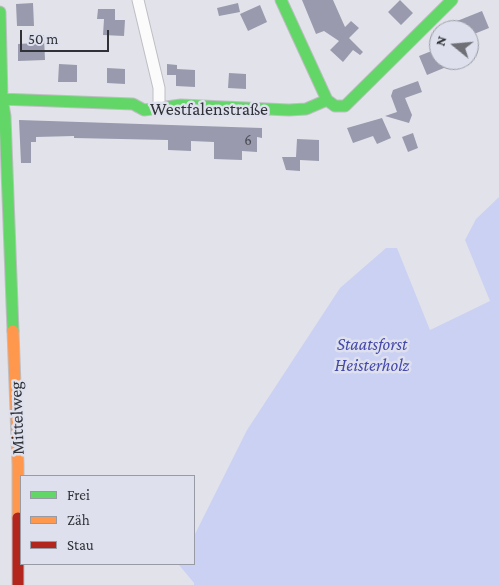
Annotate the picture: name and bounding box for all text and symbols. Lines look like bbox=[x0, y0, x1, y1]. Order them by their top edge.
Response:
scale bar bbox=[22, 20, 111, 52]
north arrow bbox=[429, 20, 479, 70]
text: 50 m bbox=[28, 31, 58, 47]
text: N bbox=[432, 34, 450, 48]
street label: Westfalenstraße bbox=[150, 98, 268, 120]
house number: 6 bbox=[244, 131, 252, 149]
park label: Staatsforst Heisterholz bbox=[335, 333, 409, 376]
street label: Mittelweg bbox=[5, 381, 29, 455]
legend bbox=[20, 475, 195, 565]
text: Frei bbox=[67, 487, 90, 503]
text: Zäh bbox=[67, 512, 90, 528]
text: Stau bbox=[67, 537, 94, 553]

